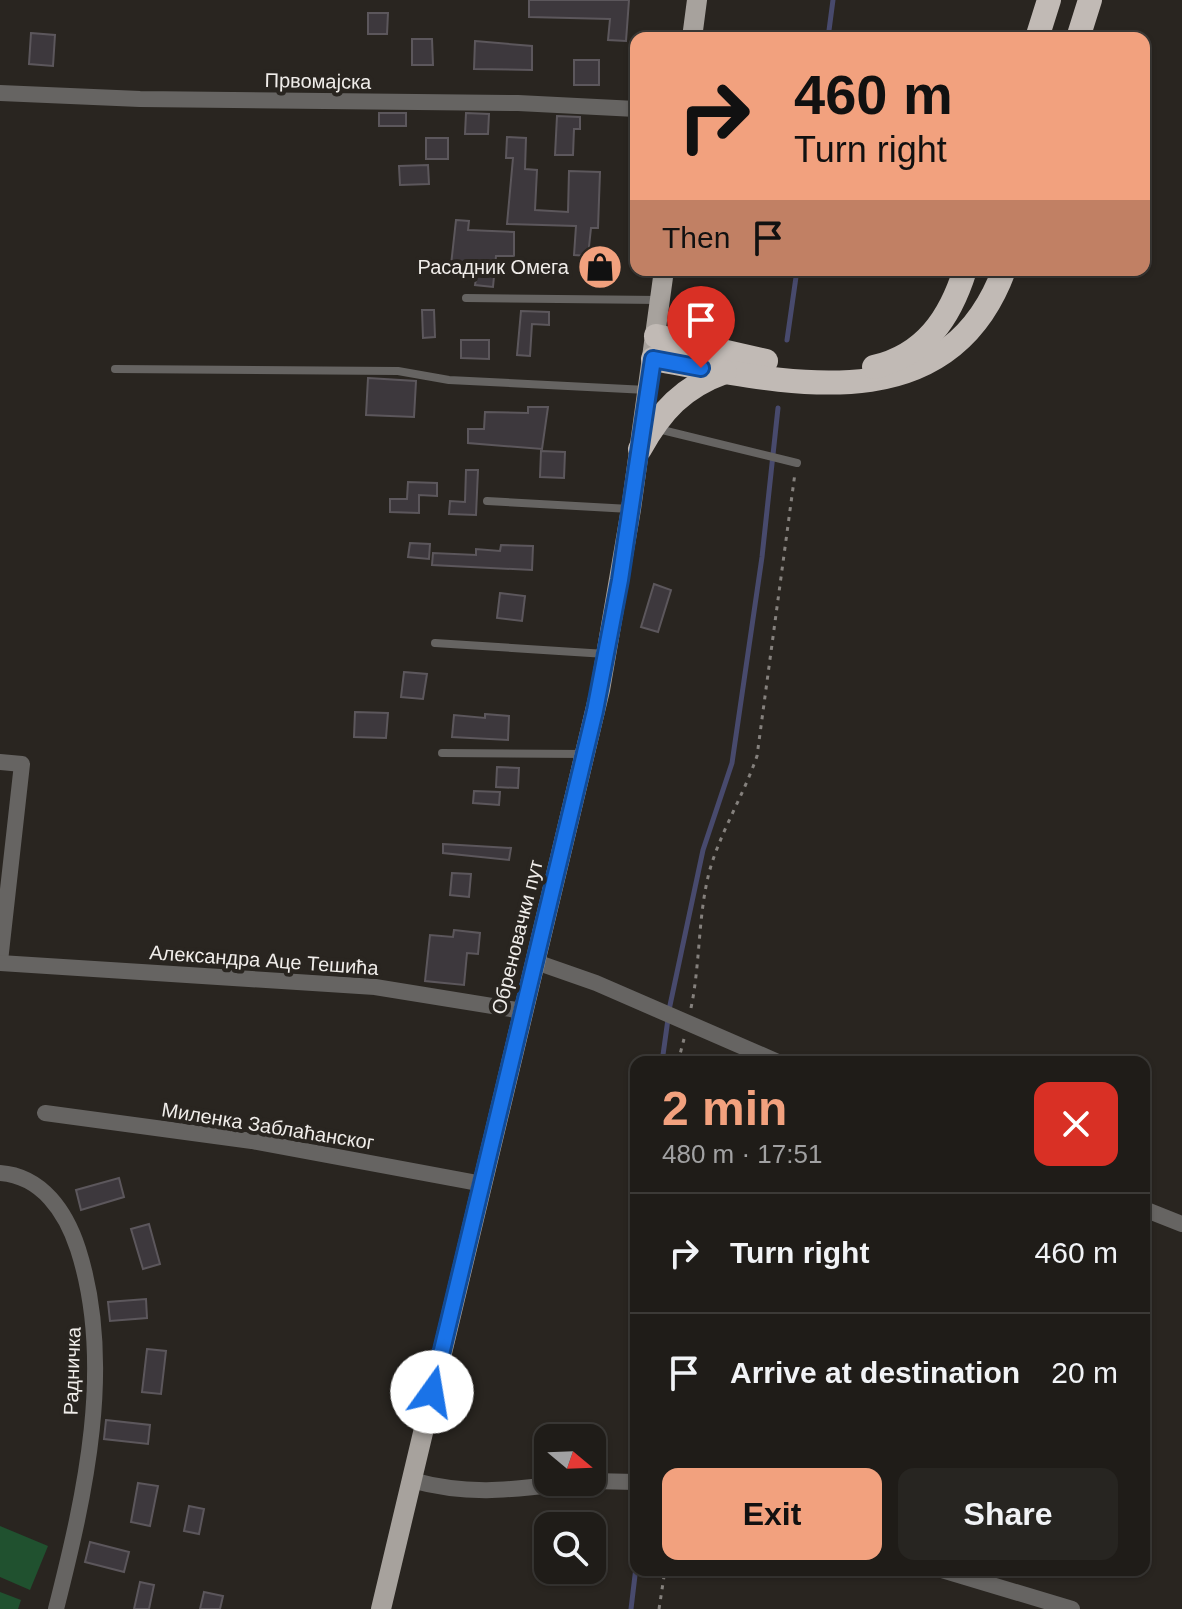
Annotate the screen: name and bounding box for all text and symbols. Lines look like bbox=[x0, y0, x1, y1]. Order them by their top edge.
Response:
text: 460 m bbox=[794, 63, 953, 126]
icon: right bbox=[662, 64, 766, 168]
street label: Првомајска bbox=[264, 69, 372, 93]
text: Turn right bbox=[794, 129, 947, 170]
icon: arrive bbox=[746, 216, 790, 260]
text: Then bbox=[662, 221, 730, 254]
shop icon: Расадник Омега bbox=[576, 243, 624, 291]
place label: Расадник Омега bbox=[417, 256, 570, 278]
pin bbox=[667, 286, 735, 368]
icon: arrive bbox=[679, 298, 723, 342]
street label: Обреновачки пут bbox=[487, 857, 547, 1017]
street label: Александра Аце Тешића bbox=[149, 941, 380, 979]
text: 2 min bbox=[662, 1082, 787, 1135]
button: close bbox=[1034, 1082, 1118, 1166]
street label: Миленка Заблаћанског bbox=[160, 1098, 376, 1154]
text: 480 m · 17:51 bbox=[662, 1139, 822, 1169]
icon: right bbox=[662, 1231, 706, 1275]
text: Turn right bbox=[730, 1236, 869, 1269]
text: 460 m bbox=[1035, 1236, 1118, 1269]
street label: Радничка bbox=[59, 1326, 85, 1416]
position arrow bbox=[390, 1350, 474, 1434]
icon: arrive bbox=[662, 1351, 706, 1395]
text: Arrive at destination bbox=[730, 1356, 1020, 1389]
text: 20 m bbox=[1051, 1356, 1118, 1389]
north arrow bbox=[534, 1424, 606, 1496]
map controls bbox=[534, 1424, 606, 1584]
button: Exit bbox=[662, 1468, 882, 1560]
button: Share bbox=[898, 1468, 1118, 1560]
button: search bbox=[534, 1512, 606, 1584]

